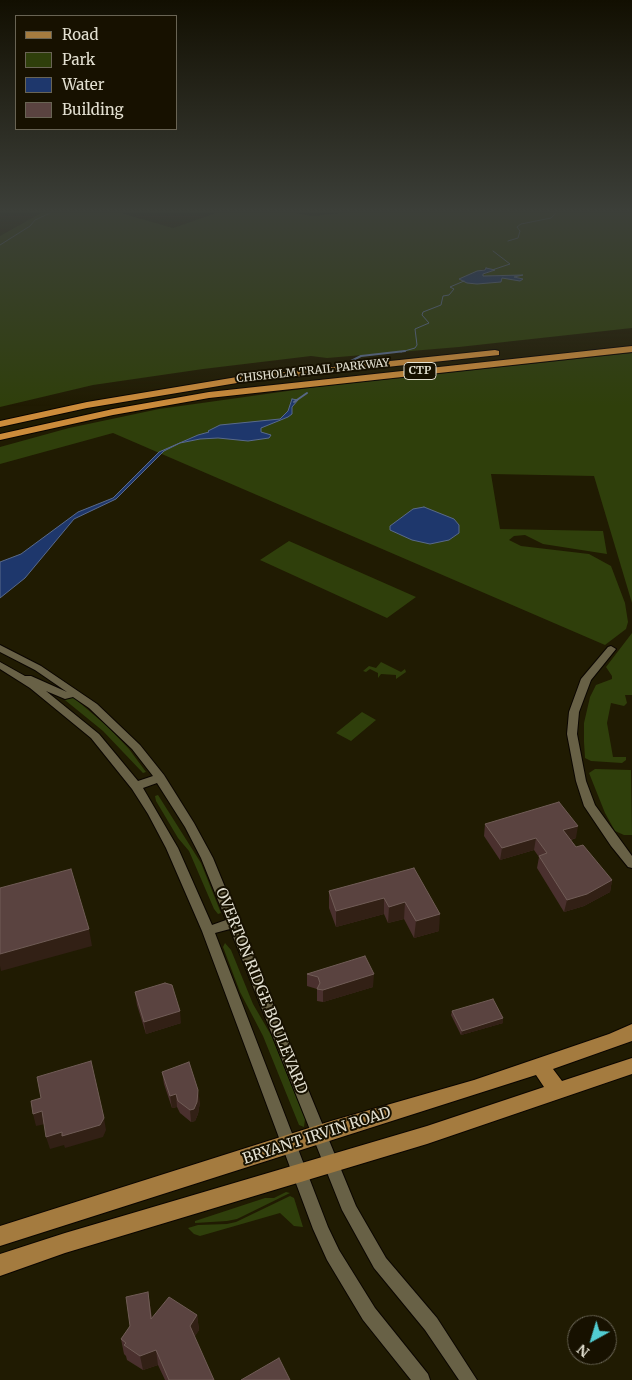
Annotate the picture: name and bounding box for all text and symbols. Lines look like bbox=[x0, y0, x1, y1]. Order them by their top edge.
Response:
legend bbox=[15, 15, 178, 130]
text: Road bbox=[62, 25, 98, 44]
text: Park bbox=[62, 50, 95, 69]
text: Water bbox=[62, 75, 104, 94]
text: Building bbox=[62, 100, 124, 119]
street label: CHISHOLM TRAIL PARKWAY bbox=[236, 356, 390, 386]
road number: CTP bbox=[404, 362, 436, 380]
street label: OVERTON RIDGE BOULEVARD bbox=[211, 885, 311, 1097]
street label: BRYANT IRVIN ROAD bbox=[241, 1104, 393, 1168]
north arrow bbox=[567, 1315, 617, 1365]
text: N bbox=[573, 1340, 593, 1361]

